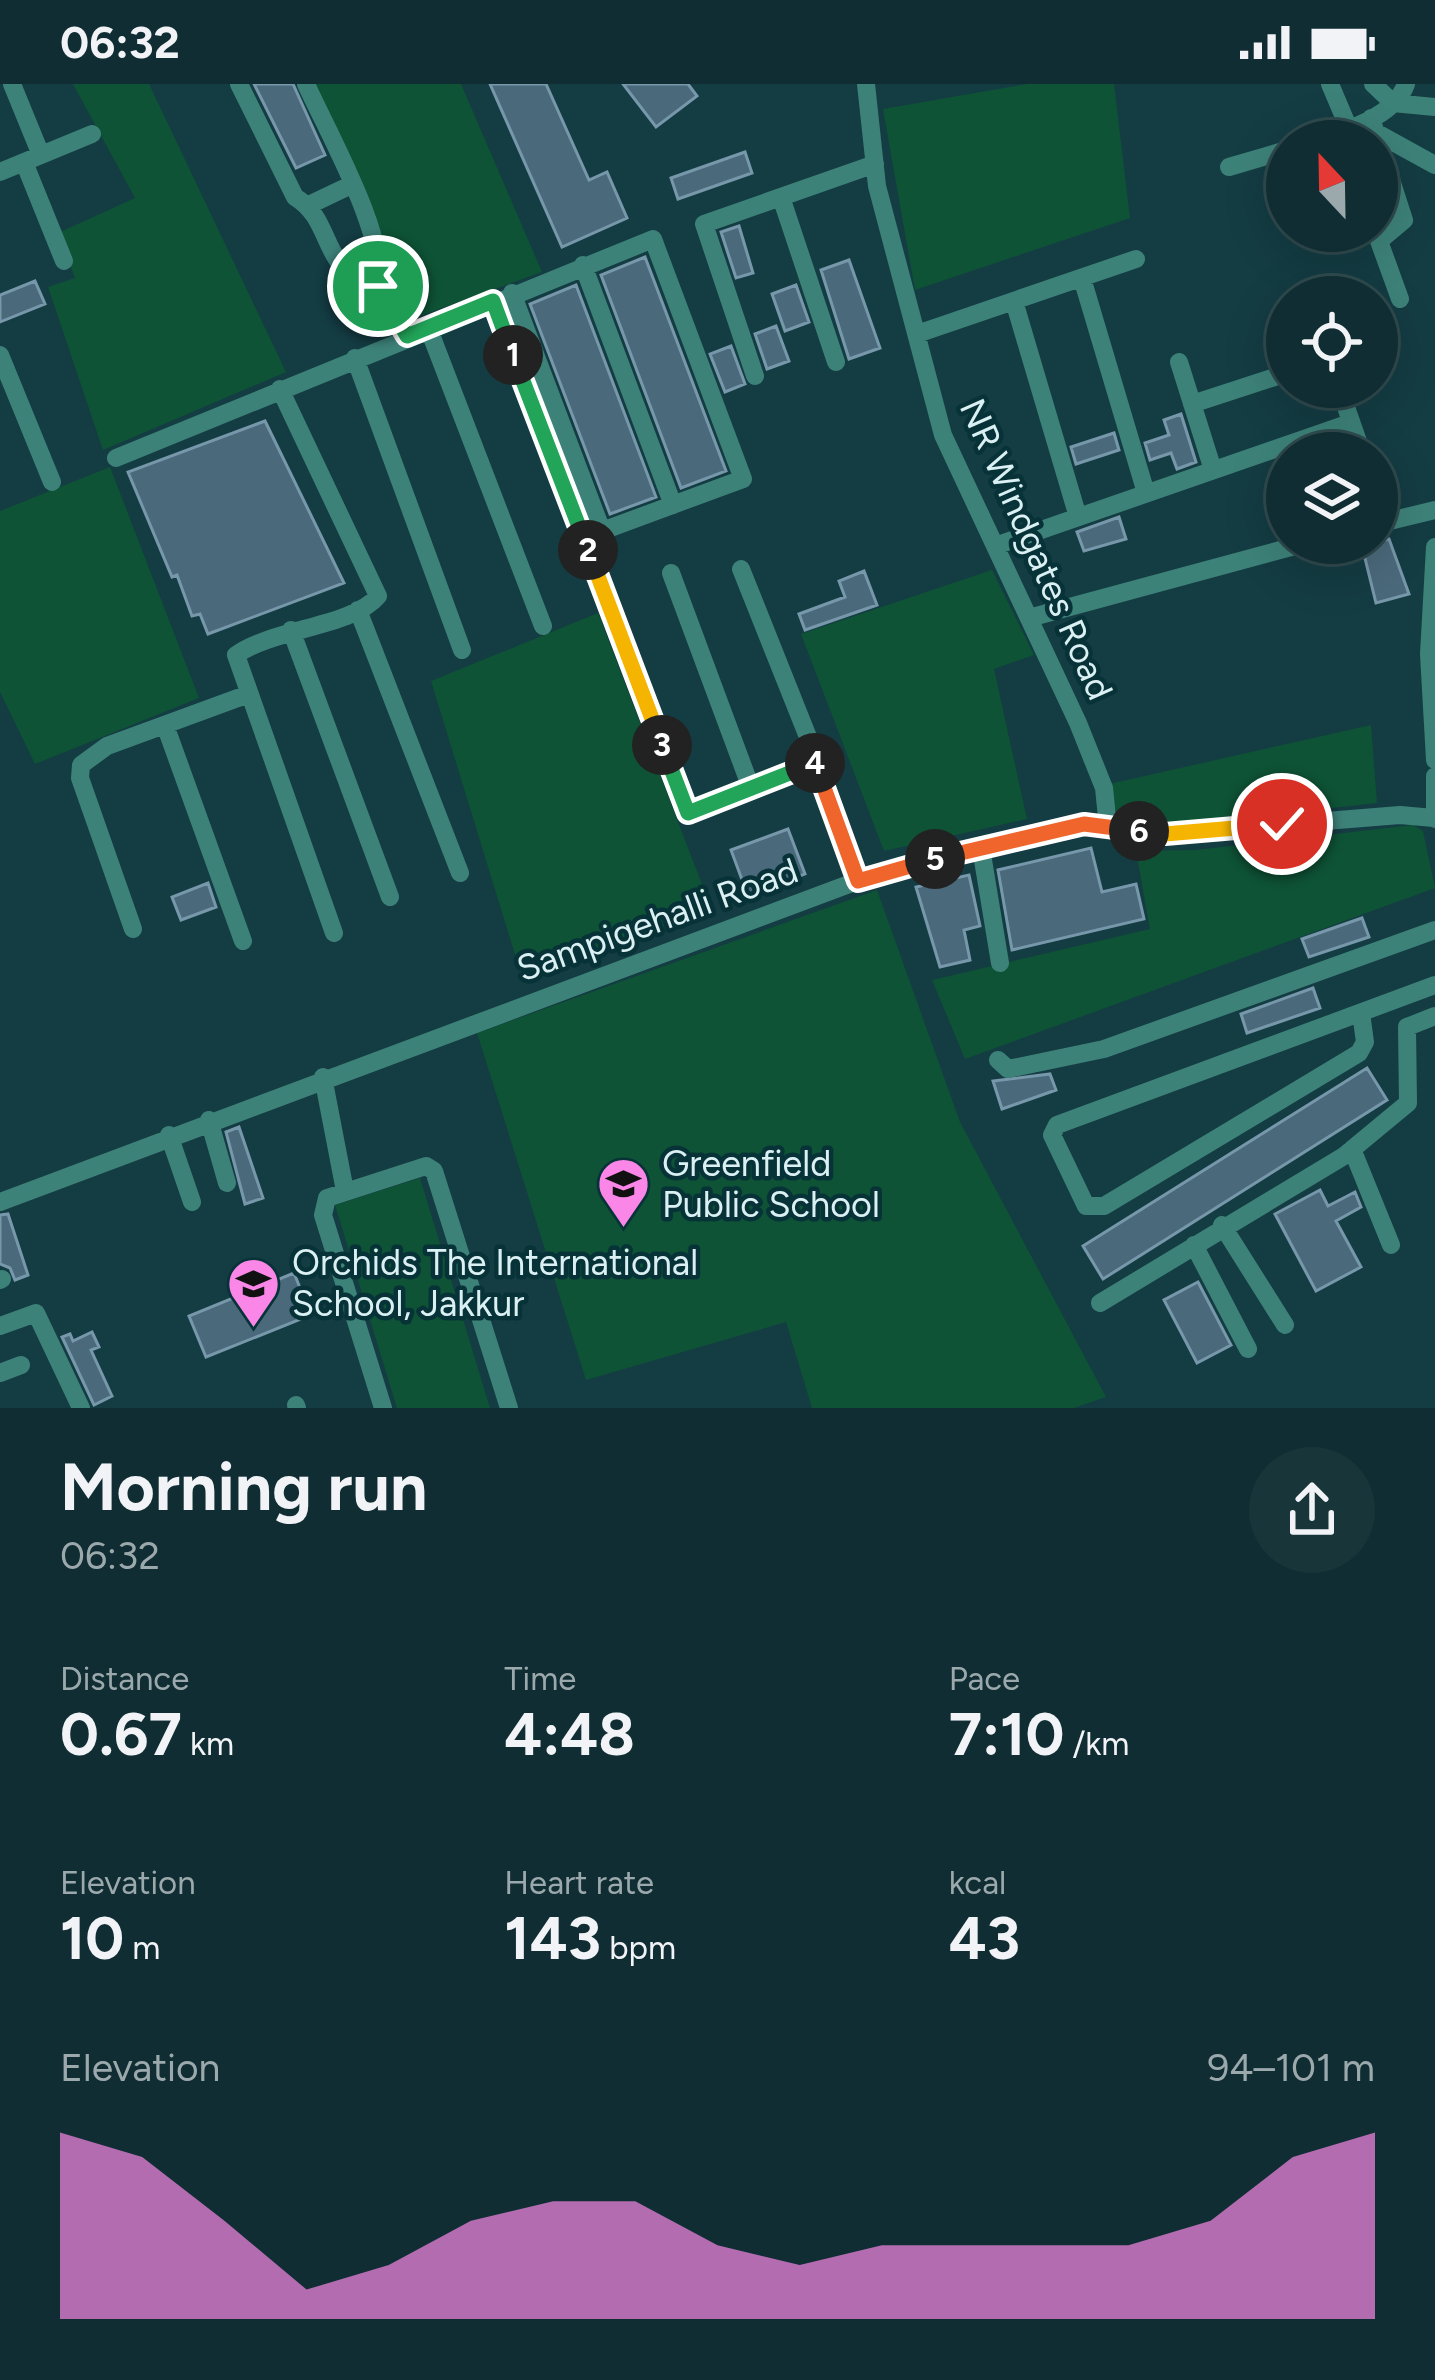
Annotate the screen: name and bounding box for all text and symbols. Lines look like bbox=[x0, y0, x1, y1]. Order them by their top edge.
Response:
text: 06:32 bbox=[60, 15, 180, 69]
north arrow bbox=[1266, 120, 1398, 252]
map controls bbox=[1266, 120, 1398, 564]
pin bbox=[327, 235, 429, 337]
icon: arrive bbox=[345, 253, 411, 319]
button: locate bbox=[1266, 276, 1398, 408]
pin: 1 bbox=[483, 325, 543, 385]
text: 1 bbox=[506, 335, 520, 374]
street label: NR Windgates Road bbox=[951, 392, 1122, 706]
button: layers bbox=[1266, 432, 1398, 564]
pin: 2 bbox=[558, 520, 618, 580]
text: 2 bbox=[578, 530, 598, 569]
pin: 3 bbox=[632, 715, 692, 775]
text: 3 bbox=[653, 725, 671, 764]
pin: 4 bbox=[785, 733, 845, 793]
text: 4 bbox=[805, 743, 825, 782]
pin bbox=[1231, 773, 1333, 875]
icon: check bbox=[1249, 791, 1315, 857]
pin: 6 bbox=[1109, 801, 1169, 861]
text: 6 bbox=[1129, 811, 1149, 850]
pin: 5 bbox=[905, 829, 965, 889]
text: 5 bbox=[925, 839, 945, 878]
street label: Sampigehalli Road bbox=[511, 849, 804, 990]
place label: Greenfield Public School bbox=[662, 1142, 880, 1226]
school or university icon: Greenfield Public School bbox=[595, 1156, 651, 1230]
place label: Orchids The International School, Jakkur bbox=[292, 1241, 698, 1325]
school or university icon: Orchids The International School, Jakkur bbox=[225, 1255, 281, 1329]
text: Morning run bbox=[60, 1447, 428, 1527]
button: share bbox=[1249, 1447, 1375, 1573]
text: 06:32 bbox=[60, 1532, 160, 1579]
text: Distance bbox=[60, 1659, 189, 1698]
text: Time bbox=[504, 1659, 576, 1698]
text: Pace bbox=[949, 1659, 1020, 1698]
text: 0.67 bbox=[60, 1698, 182, 1770]
text: 4:48 bbox=[504, 1698, 635, 1770]
text: 7:10 bbox=[949, 1698, 1064, 1770]
text: km bbox=[182, 1724, 234, 1763]
text: /km bbox=[1064, 1724, 1129, 1763]
text: Elevation bbox=[60, 1863, 196, 1902]
text: Heart rate bbox=[504, 1863, 654, 1902]
text: kcal bbox=[949, 1863, 1006, 1902]
text: 10 bbox=[60, 1902, 124, 1974]
text: 143 bbox=[504, 1902, 601, 1974]
text: 43 bbox=[949, 1902, 1020, 1974]
text: m bbox=[124, 1928, 160, 1967]
text: bpm bbox=[601, 1928, 676, 1967]
text: Elevation bbox=[60, 2044, 220, 2091]
text: 94–101 m bbox=[1207, 2044, 1375, 2091]

